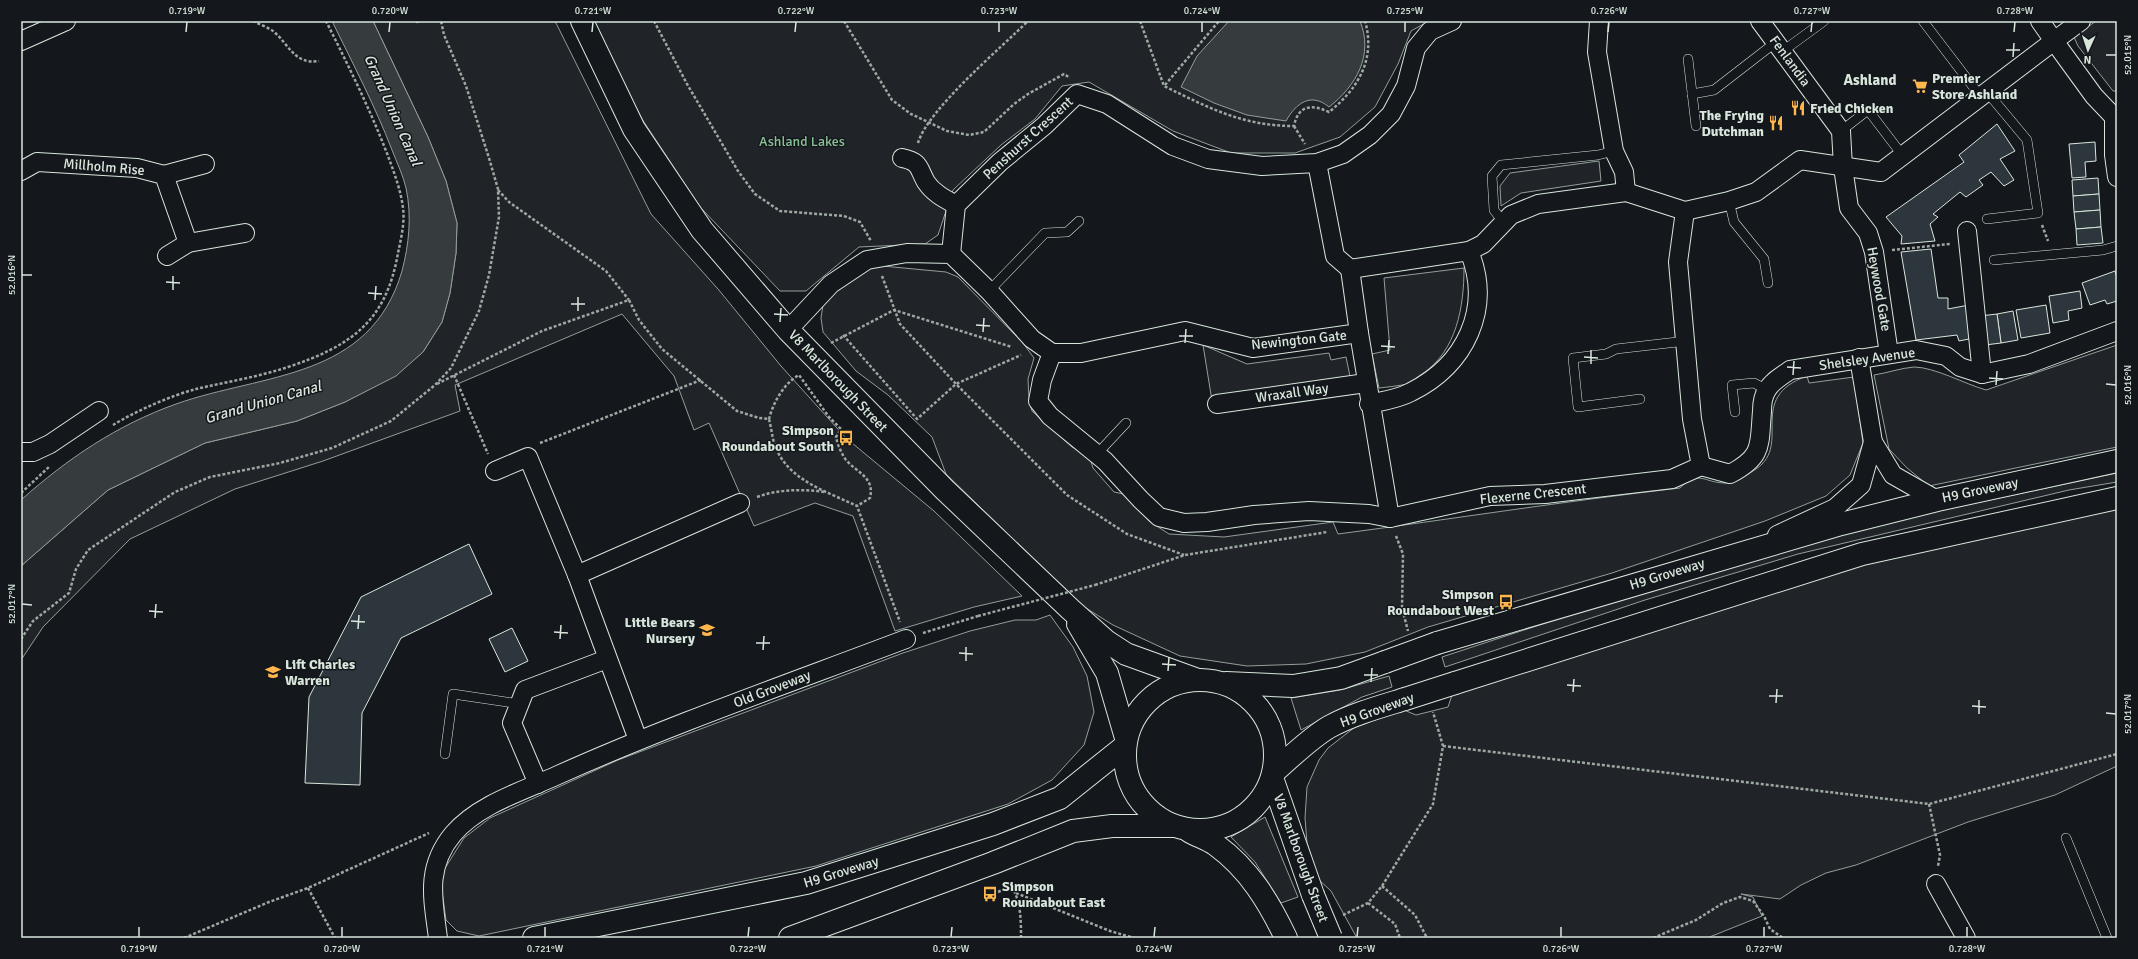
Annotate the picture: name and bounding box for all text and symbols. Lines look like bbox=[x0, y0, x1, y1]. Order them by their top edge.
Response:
text: 0.719°W bbox=[169, 5, 206, 17]
text: 0.720°W bbox=[372, 5, 409, 17]
text: 0.721°W bbox=[575, 5, 612, 17]
text: 0.722°W bbox=[778, 5, 815, 17]
text: 0.723°W bbox=[981, 5, 1018, 17]
text: 0.724°W bbox=[1184, 5, 1221, 17]
text: 0.725°W bbox=[1387, 5, 1424, 17]
text: 0.726°W bbox=[1591, 5, 1628, 17]
text: 0.727°W bbox=[1794, 5, 1831, 17]
text: 0.728°W bbox=[1997, 5, 2034, 17]
north arrow bbox=[2068, 30, 2108, 70]
street label: Fenlandia bbox=[1766, 32, 1814, 90]
text: 52.015°N bbox=[2122, 35, 2134, 75]
water label: Grand Union Canal bbox=[360, 51, 426, 170]
text: N bbox=[2083, 53, 2092, 66]
place label: Premier Store Ashland bbox=[1932, 70, 2018, 103]
district label: Ashland bbox=[1843, 71, 1897, 89]
supermarket icon: Premier Store Ashland bbox=[1911, 77, 1929, 95]
street label: Penshurst Crescent bbox=[979, 93, 1077, 183]
restaurant icon: Fried Chicken bbox=[1789, 99, 1807, 117]
place label: Fried Chicken bbox=[1810, 100, 1894, 117]
place label: The Frying Dutchman bbox=[1700, 107, 1764, 140]
restaurant icon: The Frying Dutchman bbox=[1767, 114, 1785, 132]
park label: Ashland Lakes bbox=[759, 133, 845, 150]
street label: Millholm Rise bbox=[63, 155, 145, 179]
street label: Heywood Gate bbox=[1863, 245, 1895, 333]
text: 52.016°N bbox=[6, 255, 18, 295]
street label: V8 Marlborough Street bbox=[785, 326, 891, 436]
street label: Newington Gate bbox=[1250, 327, 1348, 353]
street label: Shelsley Avenue bbox=[1818, 344, 1916, 374]
text: 52.016°N bbox=[2122, 365, 2134, 405]
water label: Grand Union Canal bbox=[203, 376, 325, 427]
street label: Wraxall Way bbox=[1255, 379, 1330, 407]
place label: Simpson Roundabout South bbox=[722, 422, 834, 455]
bus stop icon: Simpson Roundabout South bbox=[837, 429, 855, 447]
street label: H9 Groveway bbox=[1940, 474, 2020, 506]
street label: Flexerne Crescent bbox=[1479, 480, 1587, 508]
street label: H9 Groveway bbox=[1627, 554, 1707, 593]
text: 52.017°N bbox=[6, 584, 18, 624]
place label: Simpson Roundabout West bbox=[1387, 586, 1495, 619]
bus stop icon: Simpson Roundabout West bbox=[1497, 593, 1515, 611]
place label: Little Bears Nursery bbox=[625, 614, 695, 647]
school or university icon: Little Bears Nursery bbox=[698, 621, 716, 639]
place label: Lift Charles Warren bbox=[285, 656, 355, 689]
school or university icon: Lift Charles Warren bbox=[264, 663, 282, 681]
street label: Old Groveway bbox=[731, 666, 813, 711]
street label: H9 Groveway bbox=[1338, 689, 1417, 731]
text: 52.017°N bbox=[2122, 694, 2134, 734]
street label: V8 Marlborough Street bbox=[1270, 791, 1332, 925]
street label: H9 Groveway bbox=[801, 852, 881, 891]
place label: Simpson Roundabout East bbox=[1002, 878, 1106, 911]
bus stop icon: Simpson Roundabout East bbox=[981, 885, 999, 903]
text: 0.719°W bbox=[121, 943, 158, 955]
text: 0.720°W bbox=[324, 943, 361, 955]
text: 0.721°W bbox=[527, 943, 564, 955]
text: 0.722°W bbox=[730, 943, 767, 955]
text: 0.723°W bbox=[933, 943, 970, 955]
text: 0.724°W bbox=[1136, 943, 1173, 955]
text: 0.725°W bbox=[1339, 943, 1376, 955]
text: 0.726°W bbox=[1543, 943, 1580, 955]
text: 0.727°W bbox=[1746, 943, 1783, 955]
text: 0.728°W bbox=[1949, 943, 1986, 955]

